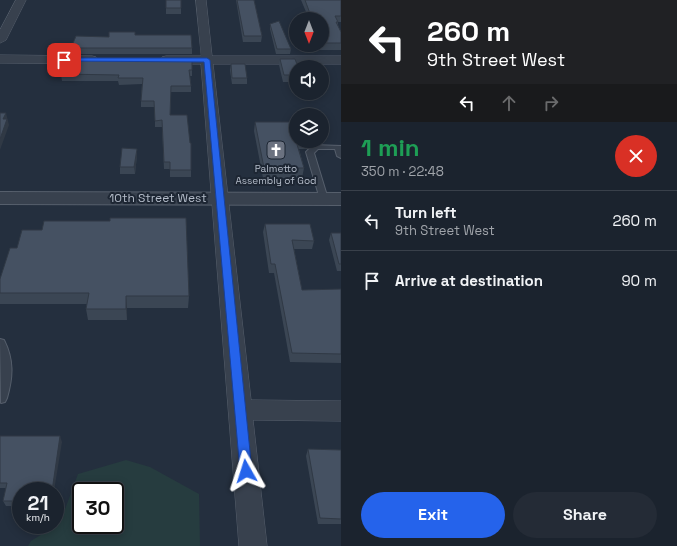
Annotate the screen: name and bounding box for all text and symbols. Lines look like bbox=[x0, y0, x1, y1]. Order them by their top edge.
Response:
north arrow bbox=[289, 12, 329, 52]
map controls bbox=[289, 12, 329, 148]
text: 260 m bbox=[427, 13, 510, 49]
icon: left bbox=[361, 16, 413, 68]
pin bbox=[47, 43, 81, 77]
text: 9th Street West bbox=[427, 48, 565, 71]
icon: arrive bbox=[53, 49, 75, 71]
button: sound bbox=[289, 60, 329, 100]
icon: left bbox=[456, 92, 478, 114]
icon: ahead bbox=[498, 92, 520, 114]
icon: right bbox=[540, 92, 562, 114]
button: layers bbox=[289, 108, 329, 148]
text: 1 min bbox=[361, 132, 420, 163]
button: close bbox=[615, 135, 657, 177]
church icon: Palmetto Assembly of God bbox=[265, 139, 287, 161]
place label: Palmetto Assembly of God bbox=[235, 162, 317, 187]
text: 350 m · 22:48 bbox=[361, 163, 444, 180]
street label: 10th Street West bbox=[109, 190, 207, 206]
text: Turn left bbox=[395, 203, 457, 222]
icon: left bbox=[361, 210, 383, 232]
text: 260 m bbox=[612, 211, 657, 230]
text: 9th Street West bbox=[395, 222, 495, 239]
icon: arrive bbox=[361, 270, 383, 292]
text: Arrive at destination bbox=[395, 271, 543, 290]
text: 90 m bbox=[621, 271, 657, 290]
position arrow bbox=[225, 450, 267, 492]
speed limit sign: 30 bbox=[72, 482, 124, 534]
text: 21 bbox=[28, 490, 48, 516]
button: Exit bbox=[361, 492, 505, 538]
button: Share bbox=[513, 492, 657, 538]
text: km/h bbox=[26, 511, 50, 524]

